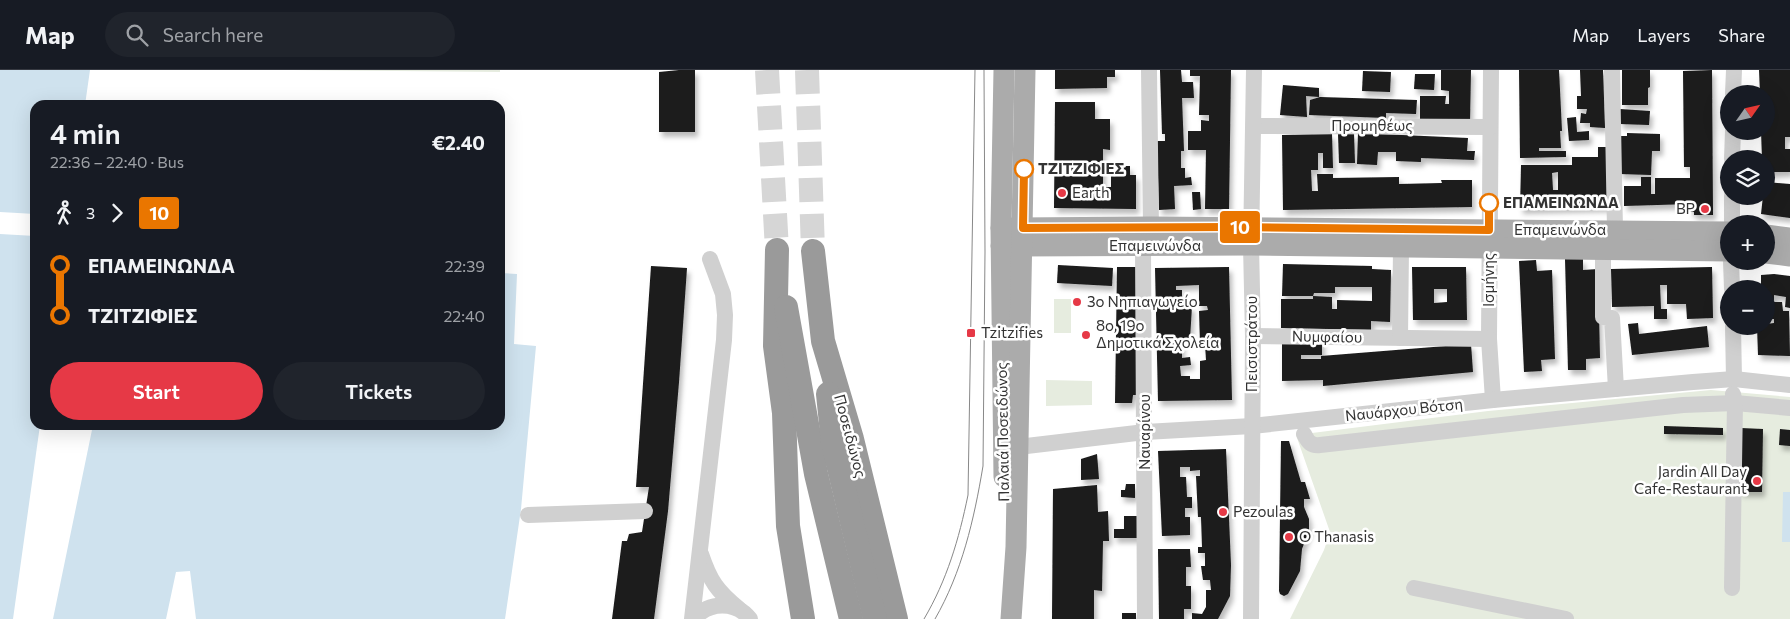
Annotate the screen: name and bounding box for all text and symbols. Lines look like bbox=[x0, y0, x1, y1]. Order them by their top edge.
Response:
search box bbox=[105, 12, 455, 57]
text: Map bbox=[25, 20, 75, 49]
icon: search bbox=[123, 21, 151, 49]
text: Search here bbox=[163, 23, 263, 46]
text: Map bbox=[1572, 24, 1609, 46]
text: Layers bbox=[1637, 24, 1690, 46]
text: Share bbox=[1718, 24, 1765, 46]
north arrow bbox=[1720, 85, 1775, 140]
map controls bbox=[1720, 85, 1775, 335]
text: 4 min bbox=[50, 116, 121, 150]
street label: Προμηθέως bbox=[1331, 116, 1413, 134]
text: €2.40 bbox=[432, 131, 485, 154]
button: layers bbox=[1720, 150, 1775, 205]
text: 22:36 – 22:40 · Bus bbox=[50, 152, 184, 171]
marker: ΤΖΙΤΖΙΦΙΕΣ bbox=[1014, 159, 1034, 179]
place label: ΤΖΙΤΖΙΦΙΕΣ bbox=[1038, 159, 1124, 177]
place label: Earth bbox=[1072, 183, 1110, 201]
marker: Earth bbox=[1056, 187, 1068, 199]
marker: ΕΠΑΜΕΙΝΩΝΔΑ bbox=[1479, 193, 1499, 213]
place label: ΕΠΑΜΕΙΝΩΝΔΑ bbox=[1503, 193, 1619, 211]
icon: walk bbox=[50, 199, 78, 227]
icon: forward bbox=[103, 199, 131, 227]
place label: BP bbox=[1676, 199, 1695, 217]
text: 10 bbox=[149, 202, 169, 224]
text: 3 bbox=[86, 203, 95, 222]
marker: BP bbox=[1699, 203, 1711, 215]
line badge: 10 bbox=[1218, 211, 1262, 243]
button: + bbox=[1720, 215, 1775, 270]
text: 10 bbox=[1230, 216, 1250, 238]
street label: Επαμεινώνδα bbox=[1514, 220, 1606, 238]
street label: Επαμεινώνδα bbox=[1109, 236, 1201, 254]
street label: Ισμήνης bbox=[1479, 253, 1497, 307]
text: ΕΠΑΜΕΙΝΩΝΔΑ bbox=[88, 254, 235, 277]
text: 22:39 bbox=[445, 256, 485, 275]
button: − bbox=[1720, 280, 1775, 335]
place label: 3ο Νηπιαγωγείο bbox=[1087, 292, 1198, 310]
marker: 3ο Νηπιαγωγείο bbox=[1071, 296, 1083, 308]
street label: Πεισιστράτου bbox=[1242, 296, 1260, 392]
text: ΤΖΙΤΖΙΦΙΕΣ bbox=[88, 304, 197, 327]
text: 22:40 bbox=[443, 306, 485, 325]
place label: 8ο, 19ο Δημοτικά Σχολεία bbox=[1096, 316, 1219, 351]
place label: Tzitzifies bbox=[981, 323, 1043, 341]
street label: Νυμφαίου bbox=[1292, 326, 1362, 346]
marker: Tzitzifies bbox=[965, 327, 977, 339]
marker: 8ο, 19ο Δημοτικά Σχολεία bbox=[1080, 329, 1092, 341]
button: Start bbox=[50, 362, 263, 420]
button: Tickets bbox=[273, 362, 485, 420]
street label: Παλαιά Ποσειδώνος bbox=[992, 362, 1012, 502]
street label: Ποσειδώνος bbox=[831, 392, 871, 479]
street label: Ναυαρίνου bbox=[1135, 394, 1153, 470]
street label: Ναυάρχου Βότση bbox=[1344, 394, 1464, 424]
place label: Jardin All Day Cafe-Restaurant bbox=[1634, 462, 1747, 497]
marker: Jardin All Day Cafe-Restaurant bbox=[1751, 475, 1763, 487]
place label: Pezoulas bbox=[1233, 502, 1293, 520]
marker: Pezoulas bbox=[1217, 506, 1229, 518]
place label: O Thanasis bbox=[1299, 527, 1374, 545]
marker: O Thanasis bbox=[1283, 531, 1295, 543]

